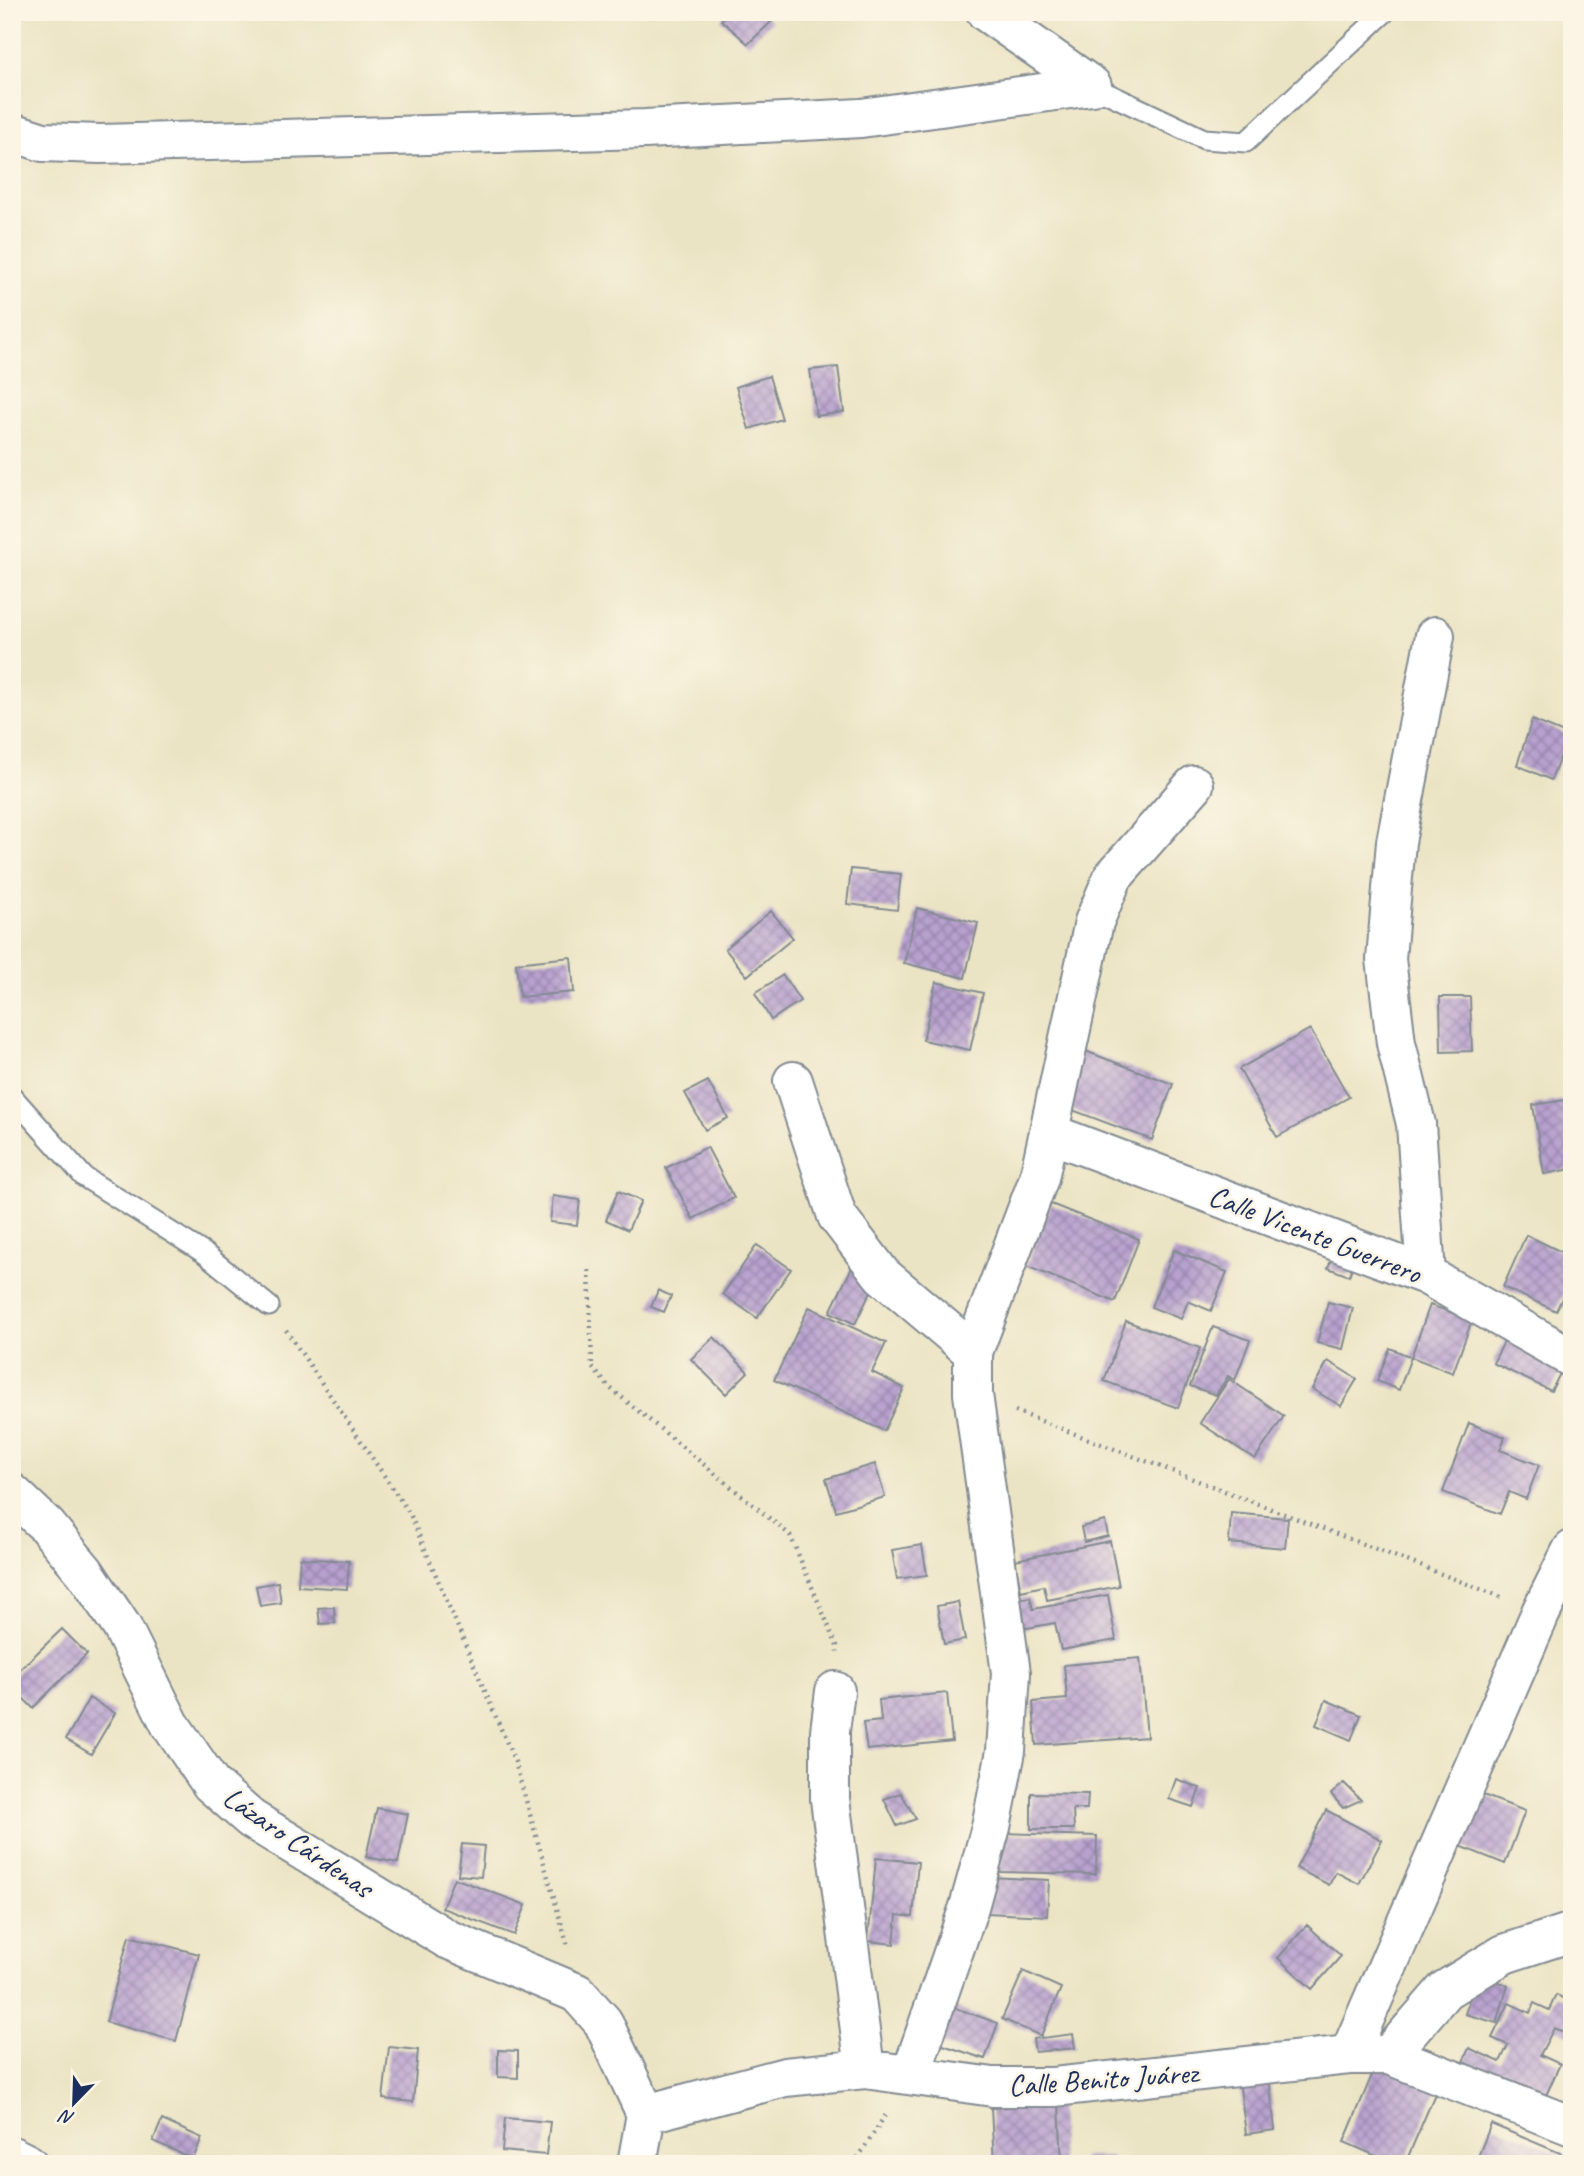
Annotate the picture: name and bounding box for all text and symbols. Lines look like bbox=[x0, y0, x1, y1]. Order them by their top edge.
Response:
street label: Calle Vicente Guerrero bbox=[1203, 1176, 1428, 1292]
street label: Lázaro Cárdenas bbox=[216, 1778, 382, 1908]
street label: Calle Benito Juárez bbox=[1007, 2053, 1202, 2105]
north arrow bbox=[38, 2068, 108, 2138]
text: N bbox=[55, 2103, 78, 2131]

